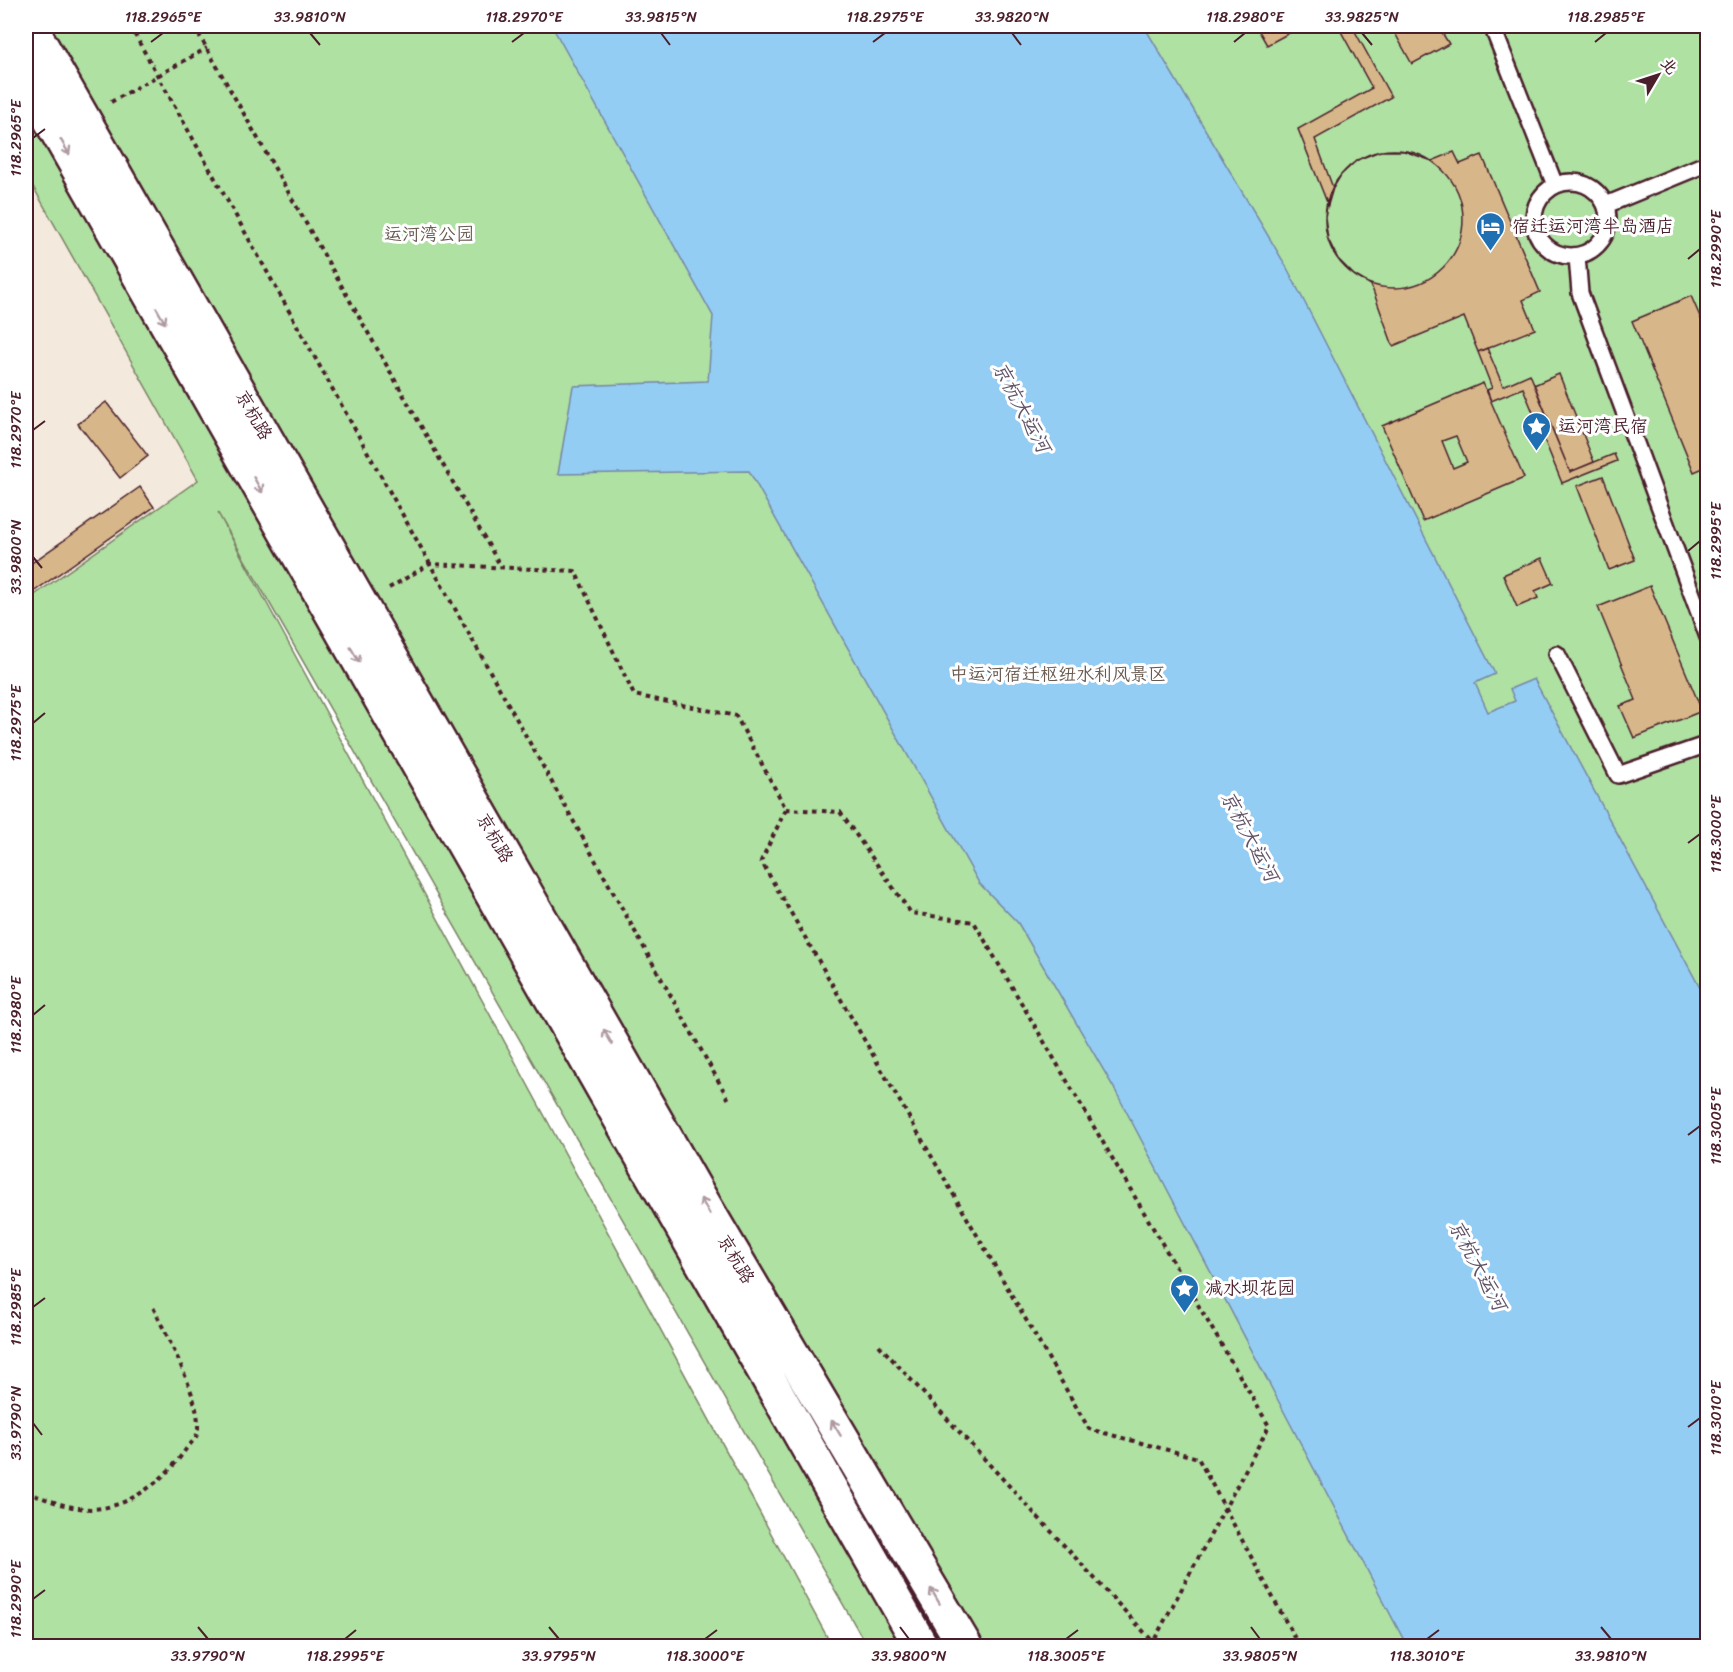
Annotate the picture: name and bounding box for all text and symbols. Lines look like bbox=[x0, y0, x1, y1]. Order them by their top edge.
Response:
text: 118.2965°E bbox=[125, 4, 203, 30]
text: 33.9810°N bbox=[274, 4, 347, 30]
text: 118.2970°E bbox=[485, 4, 564, 30]
text: 33.9815°N bbox=[625, 4, 697, 30]
text: 118.2975°E bbox=[847, 4, 925, 30]
text: 33.9820°N bbox=[975, 4, 1050, 30]
text: 118.2980°E bbox=[1206, 4, 1285, 30]
text: 33.9825°N bbox=[1325, 4, 1400, 30]
text: 118.2985°E bbox=[1567, 4, 1646, 30]
north arrow bbox=[1628, 45, 1688, 105]
text: 北 bbox=[1653, 51, 1686, 81]
text: 118.2965°E bbox=[3, 98, 29, 176]
one-way arrow bbox=[59, 138, 71, 155]
text: 118.2990°E bbox=[1703, 208, 1729, 288]
hotel icon: 宿迁运河湾半岛酒店 bbox=[1475, 210, 1507, 252]
place label: 宿迁运河湾半岛酒店 bbox=[1512, 210, 1674, 242]
park label: 运河湾公园 bbox=[384, 218, 474, 250]
one-way arrow bbox=[156, 307, 168, 324]
water label: 京杭大运河 bbox=[983, 355, 1062, 462]
street label: 京杭路 bbox=[227, 384, 281, 446]
text: 118.2970°E bbox=[3, 390, 29, 469]
place icon: 运河湾民宿 bbox=[1521, 410, 1553, 452]
place label: 运河湾民宿 bbox=[1558, 410, 1648, 442]
one-way arrow bbox=[252, 476, 264, 493]
text: 118.2995°E bbox=[1703, 501, 1729, 580]
text: 33.9800°N bbox=[3, 519, 29, 595]
one-way arrow bbox=[350, 645, 361, 663]
park label: 中运河宿迁枢纽水利风景区 bbox=[950, 658, 1166, 690]
text: 118.2975°E bbox=[3, 683, 29, 761]
water label: 京杭大运河 bbox=[1211, 784, 1290, 891]
text: 118.3000°E bbox=[1703, 793, 1729, 873]
street label: 京杭路 bbox=[468, 807, 522, 869]
text: 118.2980°E bbox=[3, 975, 29, 1054]
one-way arrow bbox=[602, 1029, 614, 1046]
text: 118.3005°E bbox=[1703, 1086, 1729, 1165]
one-way arrow bbox=[699, 1198, 711, 1215]
water label: 京杭大运河 bbox=[1439, 1213, 1518, 1320]
street label: 京杭路 bbox=[708, 1228, 764, 1290]
text: 118.2985°E bbox=[3, 1267, 29, 1346]
place icon: 减水坝花园 bbox=[1168, 1272, 1200, 1314]
place label: 减水坝花园 bbox=[1205, 1272, 1295, 1304]
text: 118.3010°E bbox=[1703, 1379, 1729, 1455]
text: 33.9790°N bbox=[3, 1385, 29, 1460]
one-way arrow bbox=[830, 1420, 842, 1437]
text: 118.2990°E bbox=[3, 1558, 29, 1638]
one-way arrow bbox=[929, 1588, 941, 1605]
text: 33.9790°N bbox=[171, 1643, 246, 1669]
text: 118.2995°E bbox=[306, 1643, 385, 1669]
text: 33.9795°N bbox=[522, 1643, 597, 1669]
text: 118.3000°E bbox=[666, 1643, 746, 1669]
text: 33.9800°N bbox=[871, 1643, 947, 1669]
text: 118.3005°E bbox=[1027, 1643, 1106, 1669]
text: 33.9805°N bbox=[1223, 1643, 1298, 1669]
text: 118.3010°E bbox=[1390, 1643, 1466, 1669]
text: 33.9810°N bbox=[1575, 1643, 1648, 1669]

